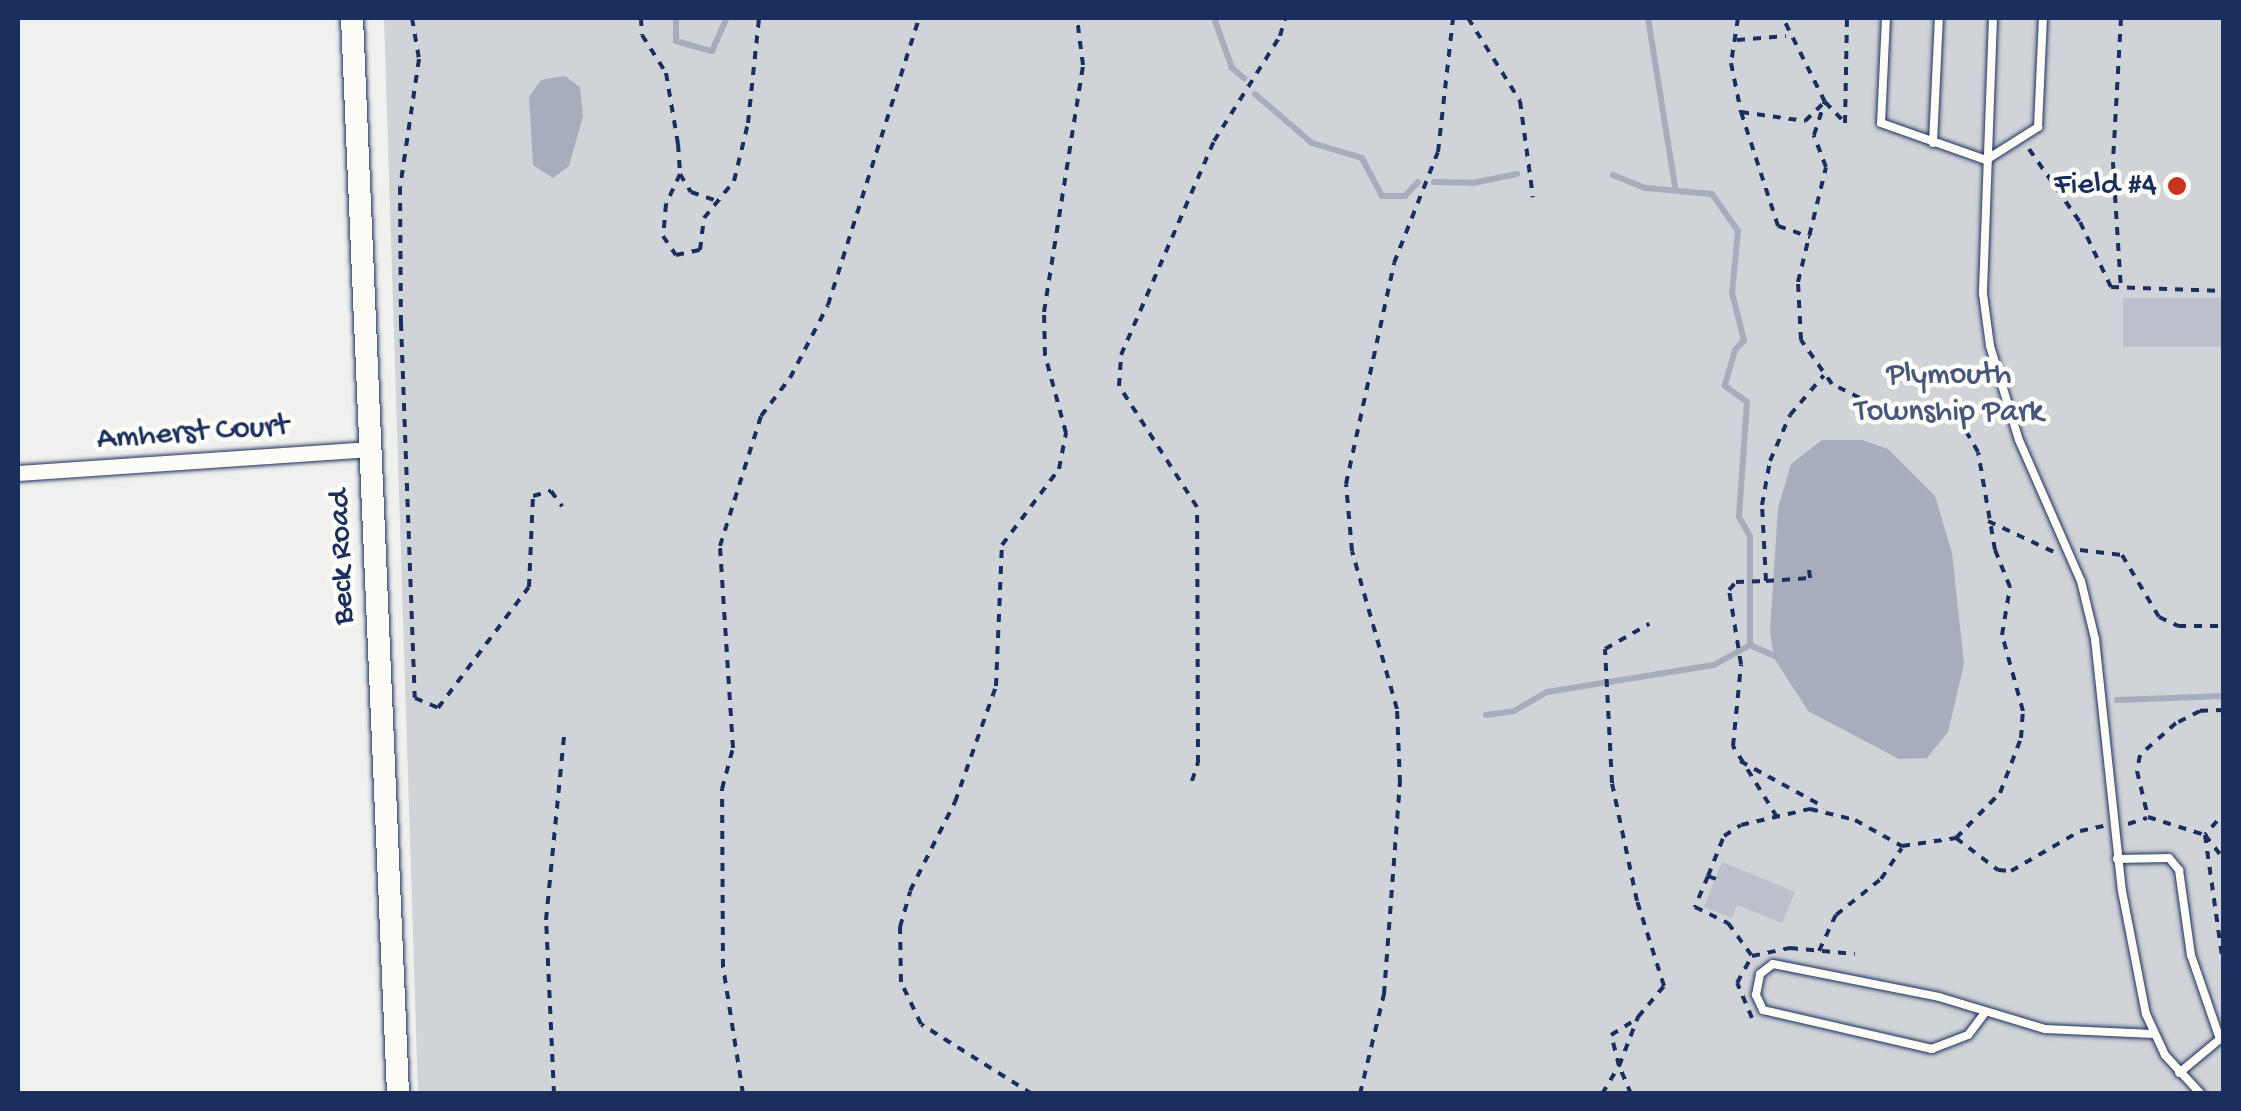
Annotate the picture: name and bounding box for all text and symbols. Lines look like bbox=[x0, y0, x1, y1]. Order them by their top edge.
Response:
place label: Field #4 bbox=[2054, 167, 2157, 205]
marker: Field #4 bbox=[2166, 175, 2188, 197]
park label: Plymouth Township Park bbox=[1854, 358, 2044, 433]
street label: Amherst Court bbox=[96, 408, 290, 460]
street label: Beck Road bbox=[321, 489, 365, 625]

